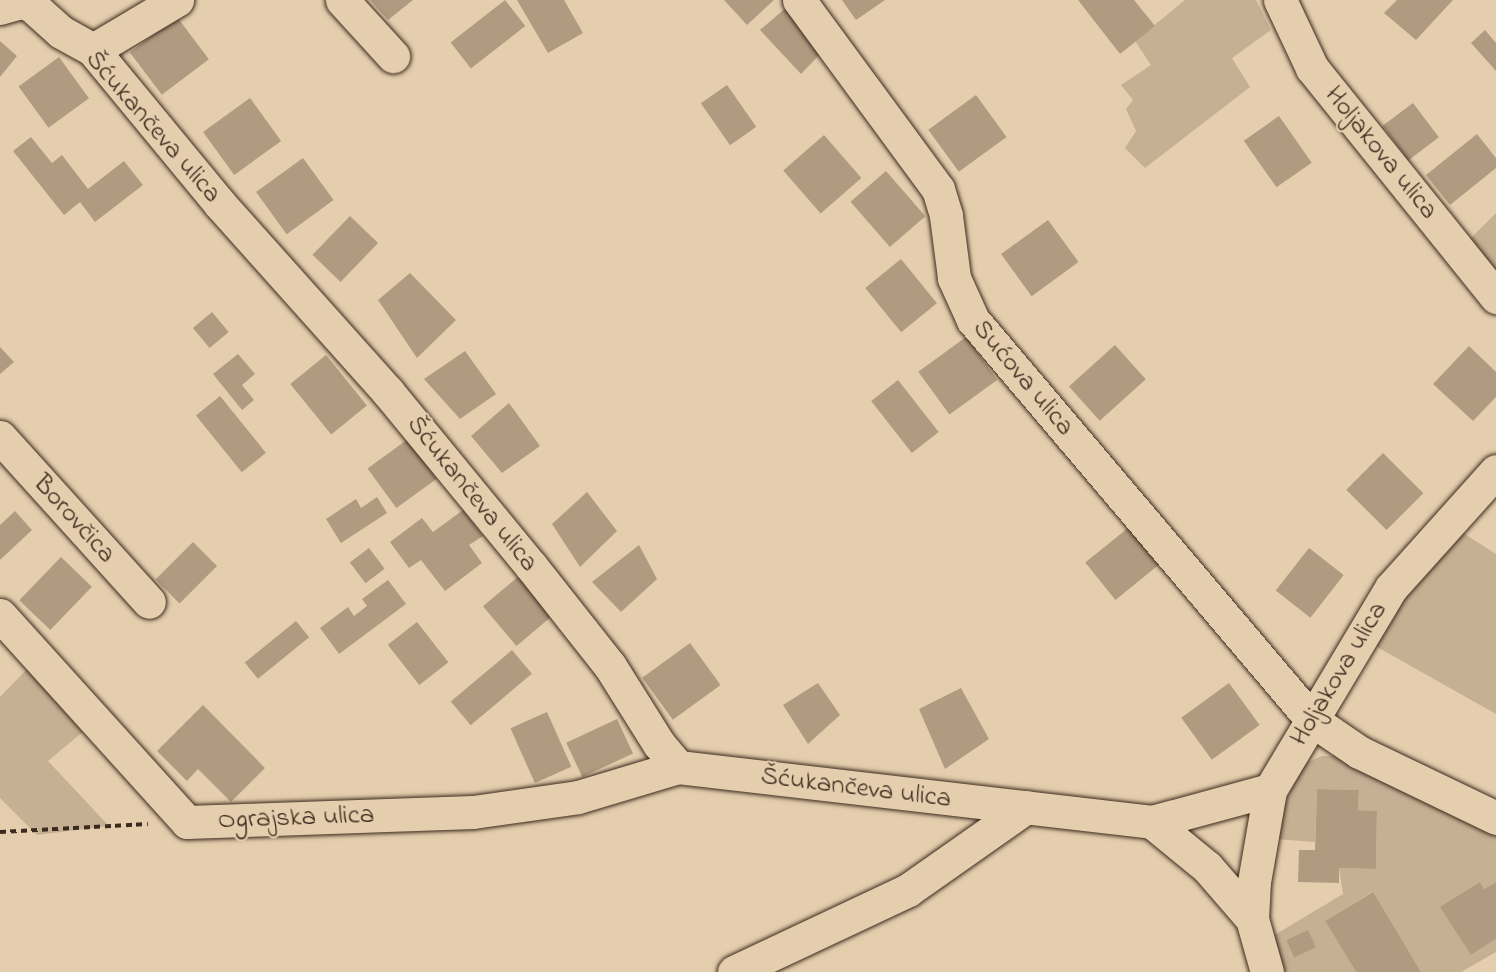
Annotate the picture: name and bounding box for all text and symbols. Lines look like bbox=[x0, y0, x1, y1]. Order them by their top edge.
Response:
street label: Šćukančeva ulica bbox=[78, 44, 228, 210]
street label: Holjakova ulica bbox=[1317, 80, 1445, 226]
street label: Sućova ulica bbox=[965, 313, 1081, 443]
street label: Šćukančeva ulica bbox=[399, 409, 545, 579]
street label: Borovčica bbox=[26, 468, 122, 570]
street label: Holjakova ulica bbox=[1283, 596, 1395, 752]
street label: Šćukančeva ulica bbox=[759, 760, 953, 816]
street label: Ograjska ulica bbox=[217, 799, 375, 837]

